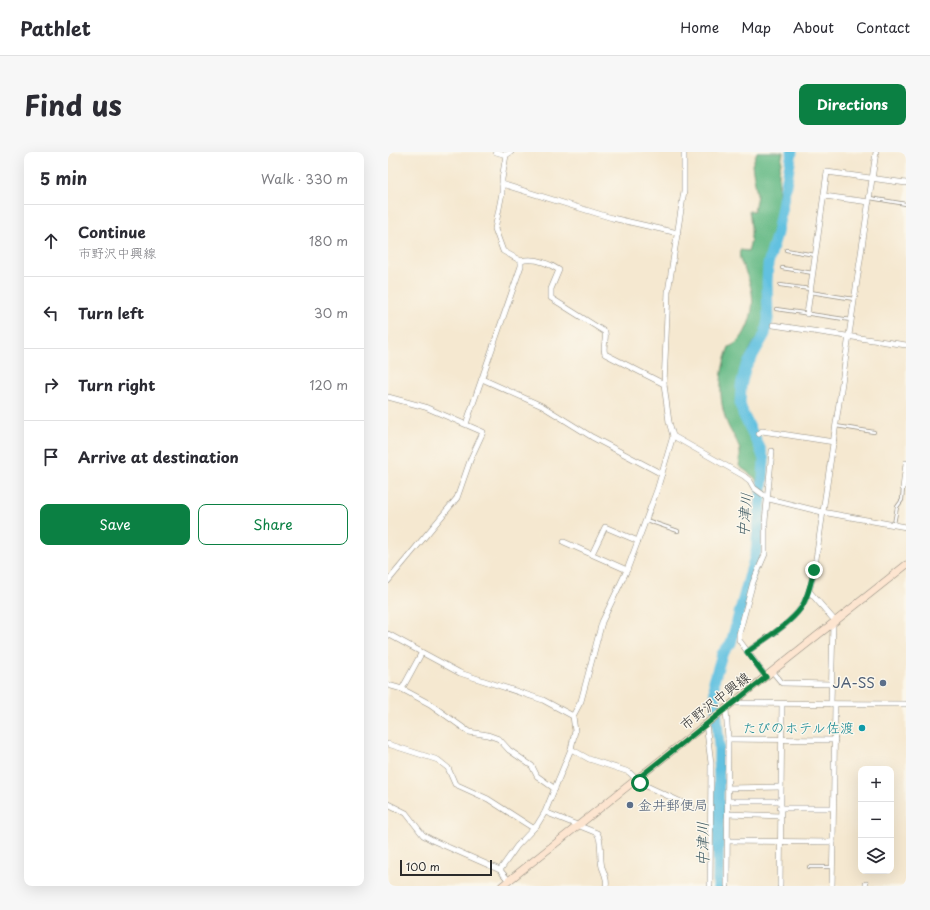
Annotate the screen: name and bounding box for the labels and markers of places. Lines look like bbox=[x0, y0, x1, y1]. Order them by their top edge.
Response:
place label: JA-SS bbox=[832, 672, 875, 693]
marker: JA-SS bbox=[878, 678, 888, 688]
place label: たびのホテル佐渡 bbox=[743, 717, 854, 738]
marker: たびのホテル佐渡 bbox=[857, 723, 867, 733]
place label: 金井郵便局 bbox=[638, 794, 708, 815]
marker: 金井郵便局 bbox=[625, 800, 635, 810]

